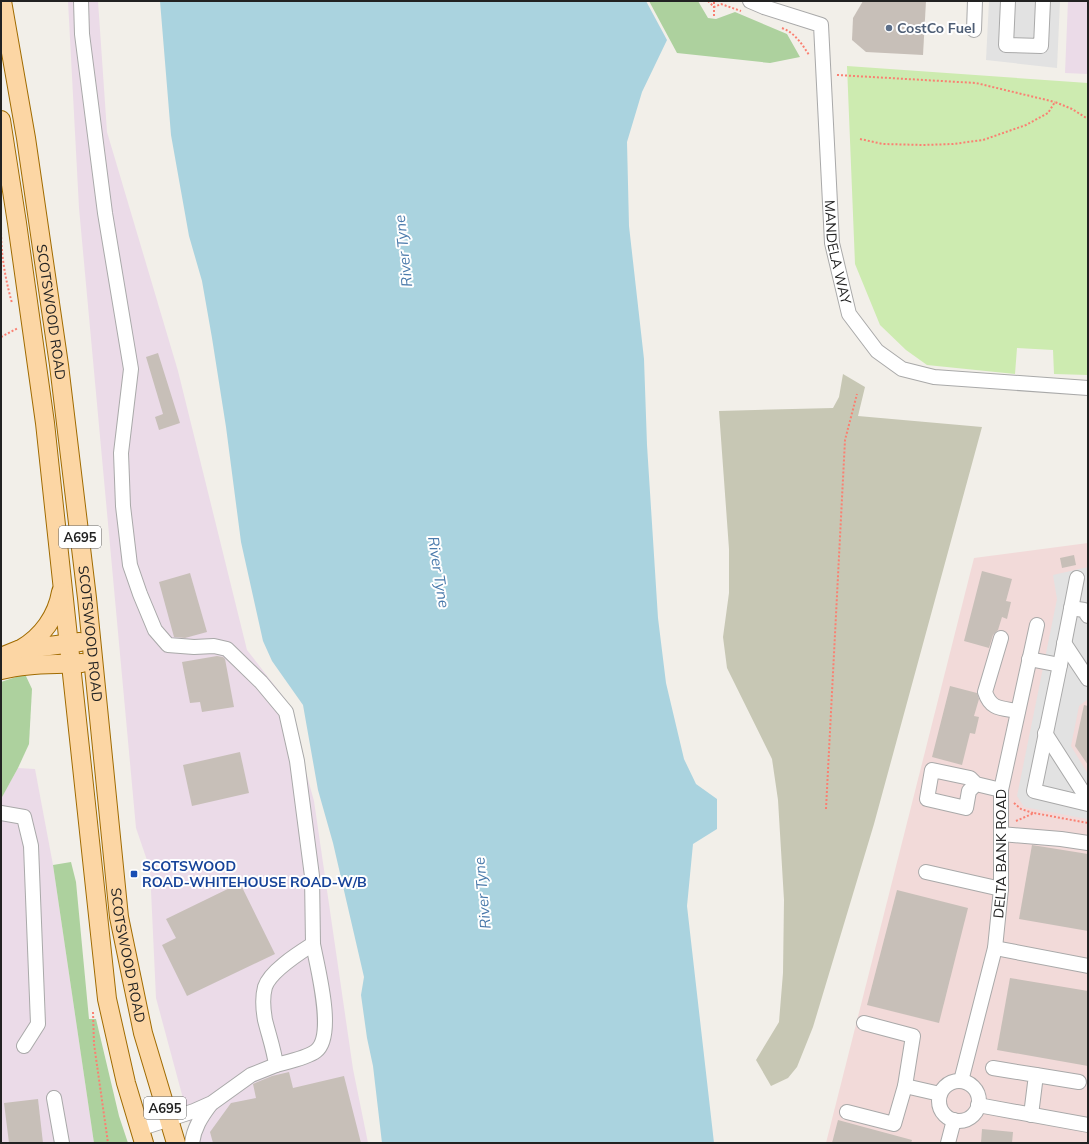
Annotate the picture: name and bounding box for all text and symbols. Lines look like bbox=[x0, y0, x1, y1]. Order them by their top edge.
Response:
place label: CostCo Fuel bbox=[897, 19, 975, 37]
marker: CostCo Fuel bbox=[884, 23, 894, 33]
street label: MANDELA WAY bbox=[821, 200, 855, 306]
water label: River Tyne bbox=[390, 214, 416, 288]
street label: SCOTSWOOD ROAD bbox=[33, 243, 70, 381]
road number: A695 bbox=[59, 526, 101, 548]
water label: River Tyne bbox=[424, 535, 454, 609]
street label: SCOTSWOOD ROAD bbox=[74, 564, 106, 703]
street label: DELTA BANK ROAD bbox=[989, 789, 1010, 919]
water label: River Tyne bbox=[469, 856, 495, 930]
place label: SCOTSWOOD ROAD-WHITEHOUSE ROAD-W/B bbox=[142, 857, 367, 891]
marker: SCOTSWOOD ROAD-WHITEHOUSE ROAD-W/B bbox=[129, 869, 139, 879]
street label: SCOTSWOOD ROAD bbox=[107, 887, 150, 1024]
road number: A695 bbox=[144, 1097, 186, 1119]

